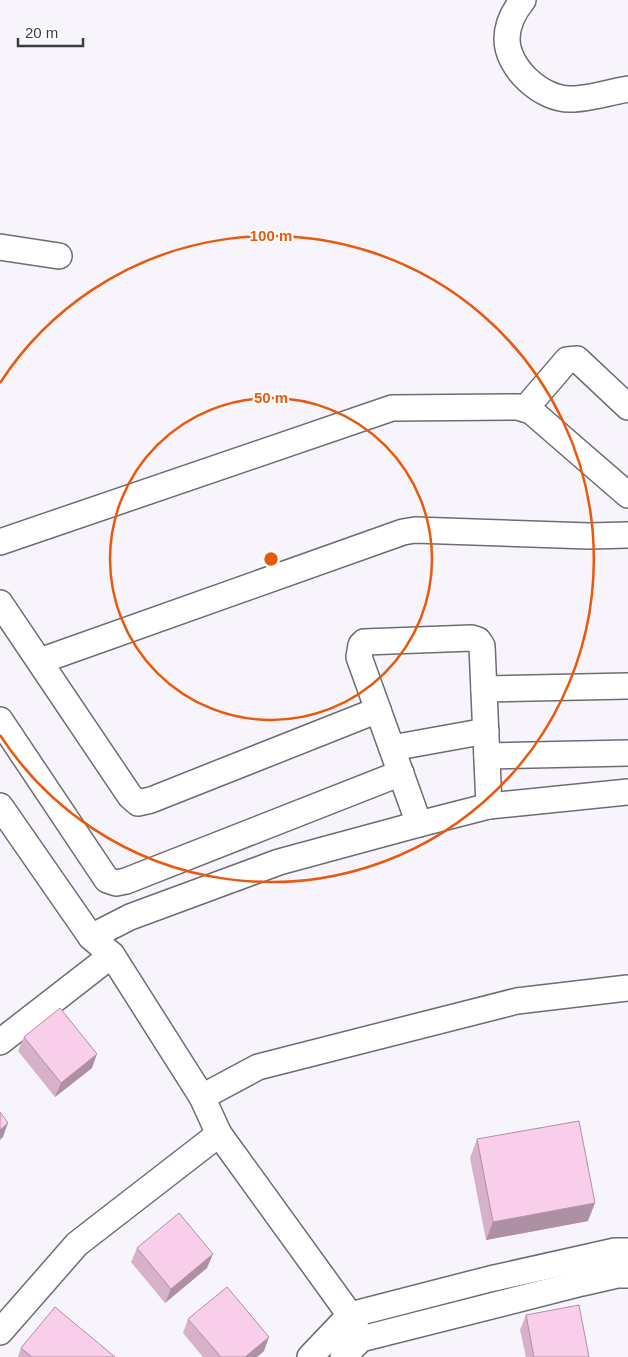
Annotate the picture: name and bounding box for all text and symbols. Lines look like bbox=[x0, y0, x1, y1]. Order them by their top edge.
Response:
scale bar bbox=[18, 15, 82, 47]
text: 20 m bbox=[25, 24, 58, 41]
text: 100 m bbox=[250, 227, 292, 244]
text: 50 m bbox=[254, 389, 288, 406]
centre of rings bbox=[262, 550, 280, 568]

